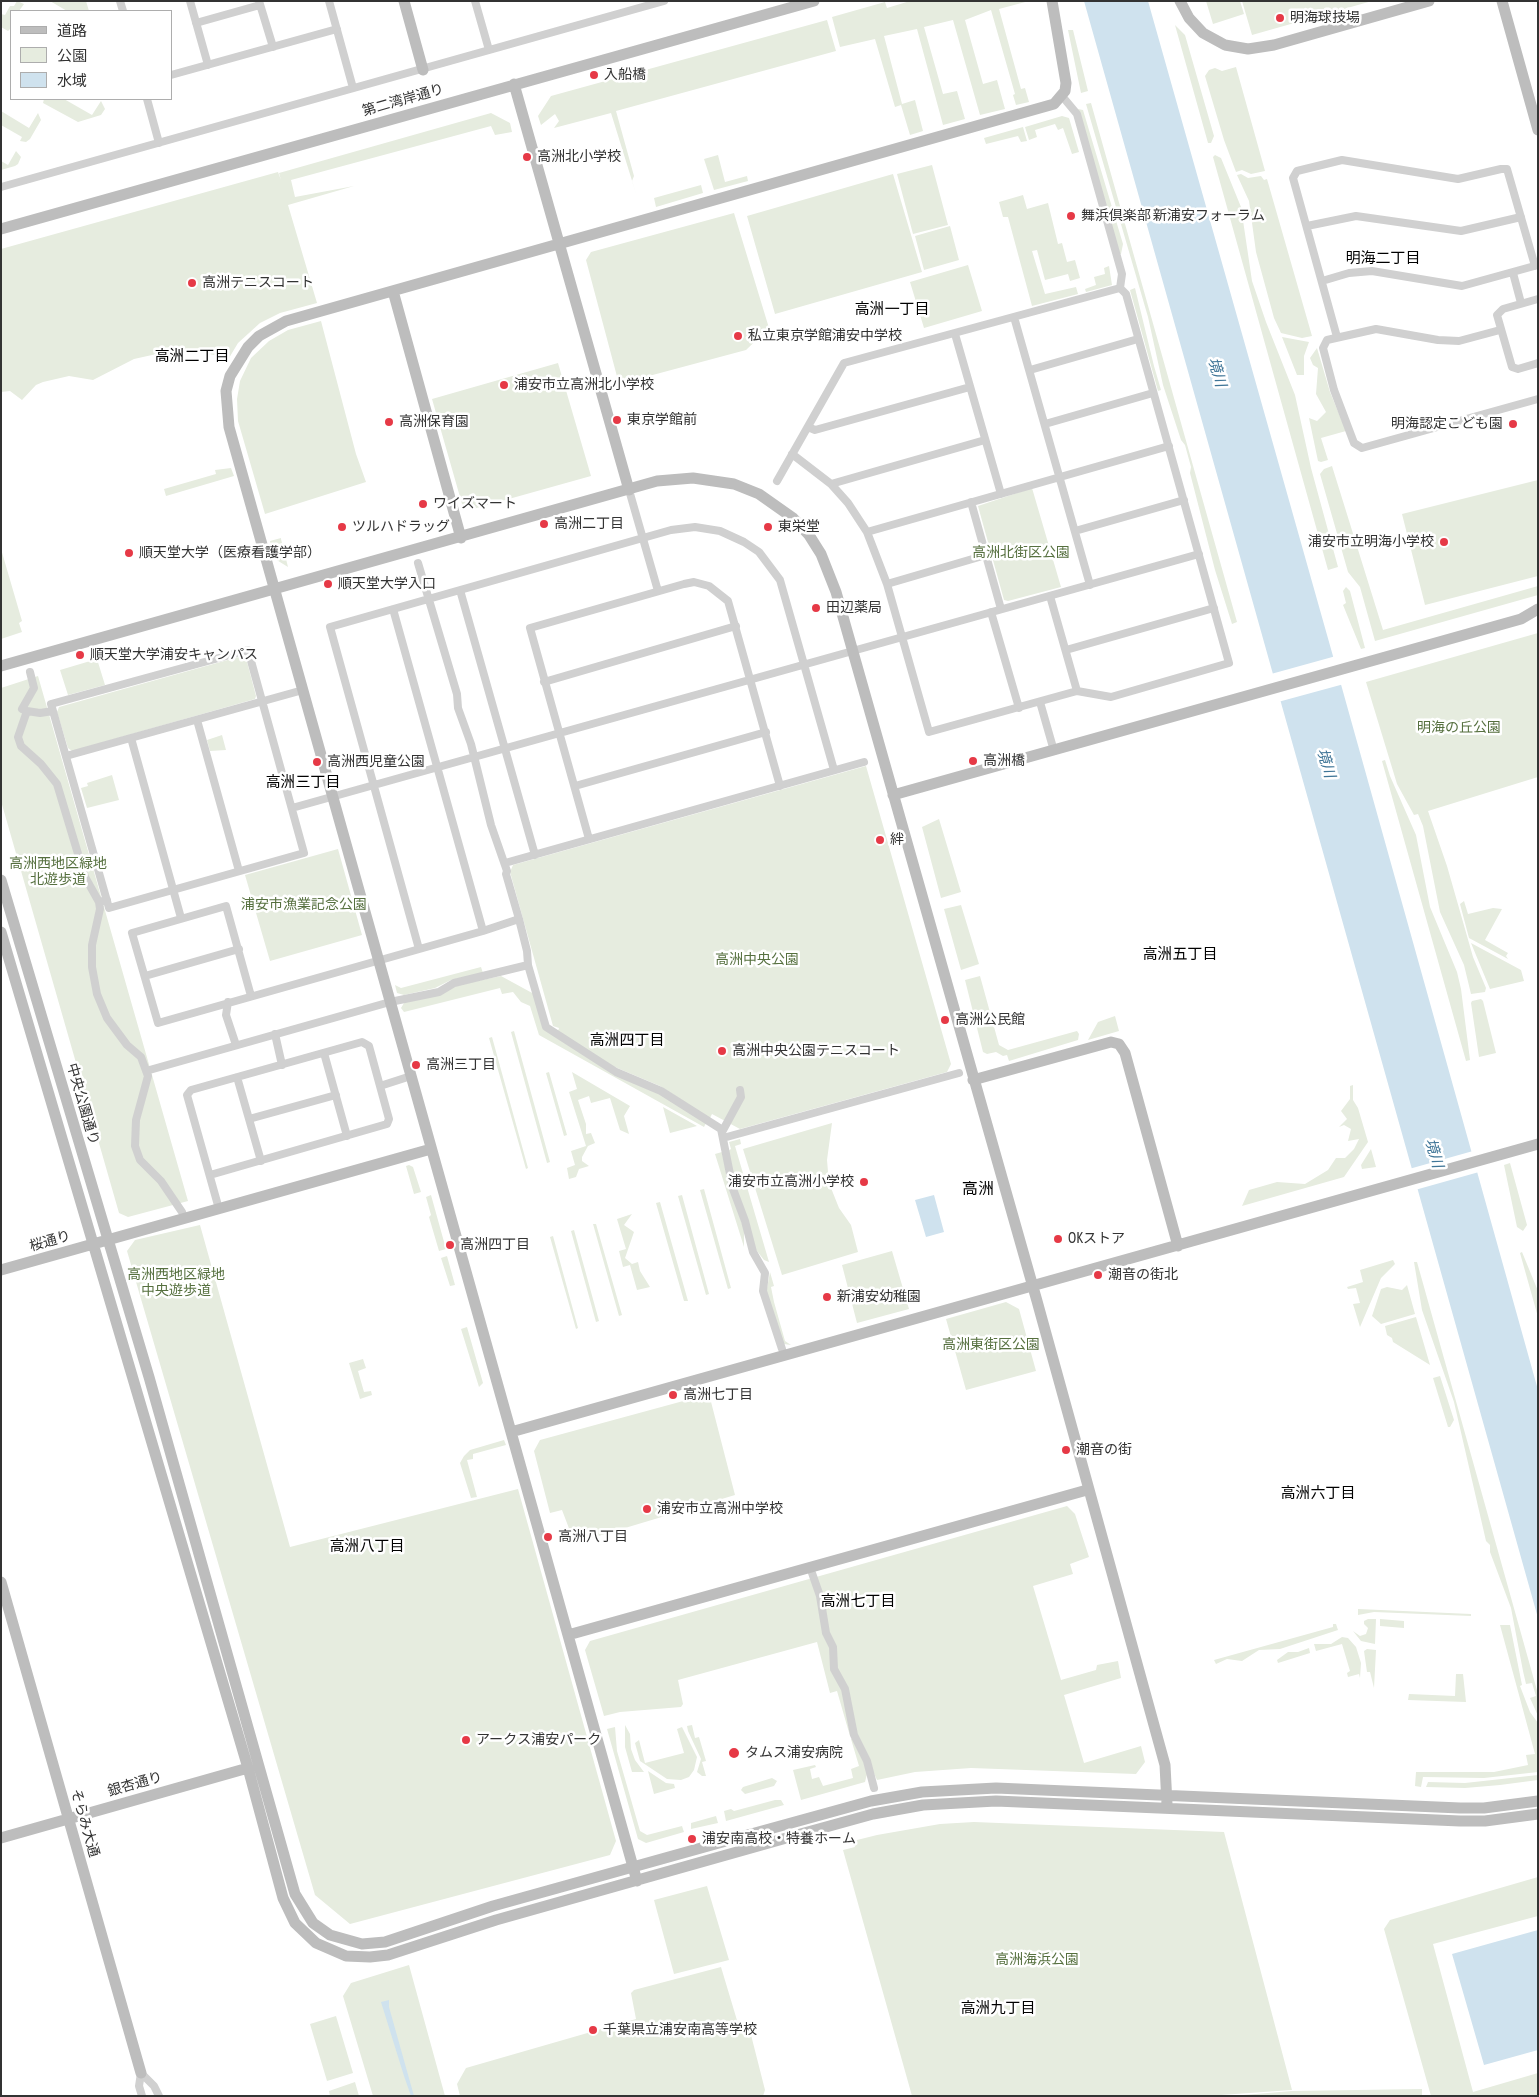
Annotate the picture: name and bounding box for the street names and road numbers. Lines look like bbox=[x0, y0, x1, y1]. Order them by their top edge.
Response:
street label: 第二湾岸通り bbox=[360, 80, 446, 120]
street label: 中央公園通り bbox=[63, 1061, 103, 1147]
street label: 桜通り bbox=[27, 1227, 73, 1255]
street label: 銀杏通り bbox=[106, 1768, 164, 1800]
street label: そらみ大通 bbox=[67, 1787, 103, 1859]

